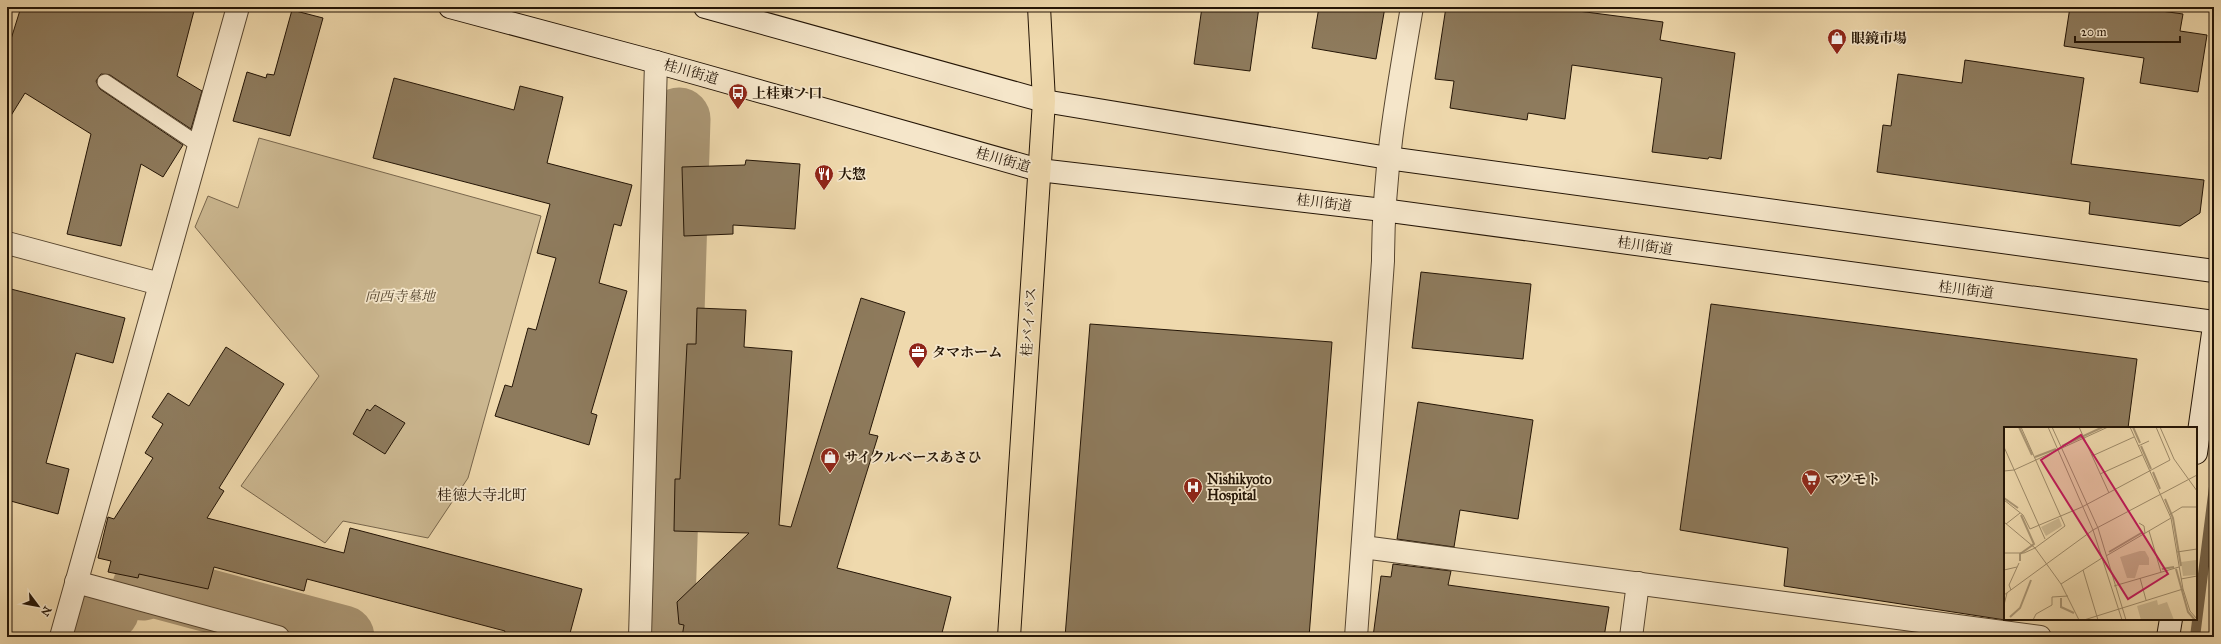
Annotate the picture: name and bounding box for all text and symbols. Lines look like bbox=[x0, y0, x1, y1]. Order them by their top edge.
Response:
scale bar bbox=[2075, 18, 2180, 44]
text: 20 m bbox=[2081, 25, 2107, 39]
shop icon: 眼鏡市場 bbox=[1826, 27, 1848, 55]
place label: 眼鏡市場 bbox=[1851, 30, 1907, 47]
street label: 桂川街道 bbox=[662, 56, 720, 88]
bus stop icon: 上桂東ノ口 bbox=[727, 82, 749, 110]
place label: 上桂東ノ口 bbox=[752, 85, 822, 102]
street label: 桂川街道 bbox=[974, 144, 1032, 176]
restaurant icon: 大惣 bbox=[813, 163, 835, 191]
place label: 大惣 bbox=[838, 166, 866, 183]
street label: 桂川街道 bbox=[1295, 191, 1353, 215]
street label: 桂川街道 bbox=[1616, 234, 1674, 258]
street label: 桂川街道 bbox=[1937, 278, 1995, 302]
street label: 桂バイパス bbox=[1018, 287, 1040, 357]
park label: 向西寺墓地 bbox=[365, 288, 437, 305]
office icon: タマホーム bbox=[907, 341, 929, 369]
place label: タマホーム bbox=[932, 344, 1002, 361]
inset map bbox=[2004, 427, 2197, 620]
shop icon: サイクルベースあさひ bbox=[819, 446, 841, 474]
place label: サイクルベースあさひ bbox=[844, 449, 982, 466]
supermarket icon: マツモト bbox=[1800, 468, 1822, 496]
place label: Nishikyoto Hospital bbox=[1207, 471, 1272, 505]
place label: マツモト bbox=[1825, 471, 1881, 488]
hospital icon: Nishikyoto Hospital bbox=[1182, 476, 1204, 504]
district label: 桂徳大寺北町 bbox=[437, 486, 527, 504]
north arrow bbox=[18, 586, 58, 626]
text: N bbox=[38, 604, 54, 619]

